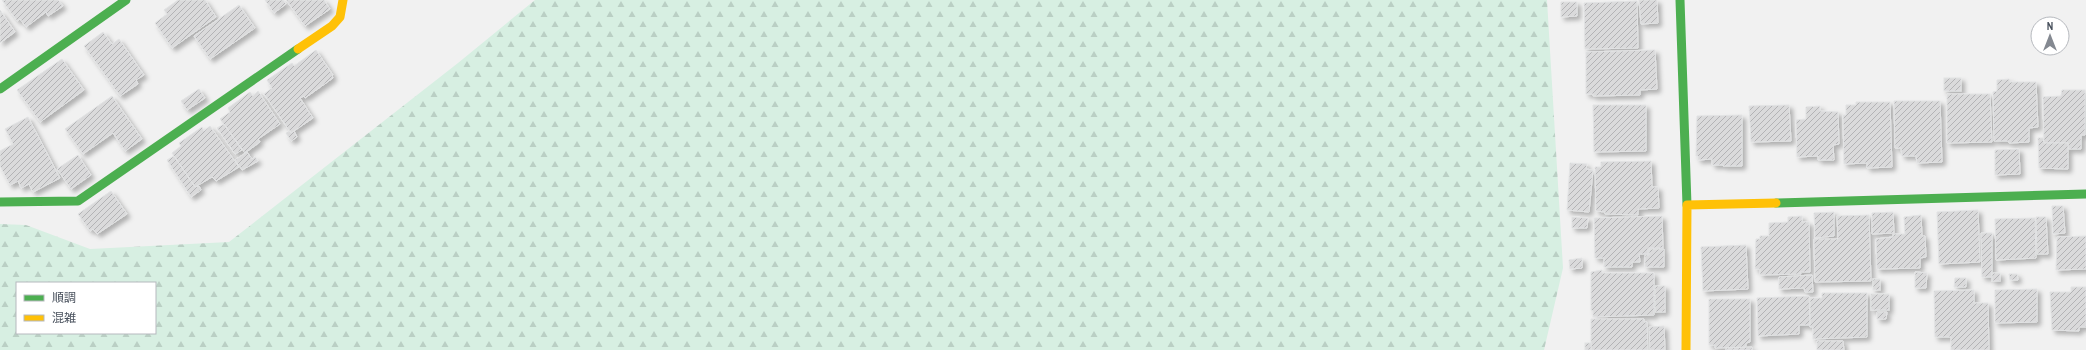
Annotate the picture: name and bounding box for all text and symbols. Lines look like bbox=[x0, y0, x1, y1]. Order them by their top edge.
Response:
north arrow bbox=[2030, 16, 2070, 56]
text: N bbox=[2047, 19, 2053, 33]
legend bbox=[16, 282, 156, 334]
text: 順調 bbox=[52, 290, 76, 306]
text: 混雑 bbox=[52, 310, 76, 326]

